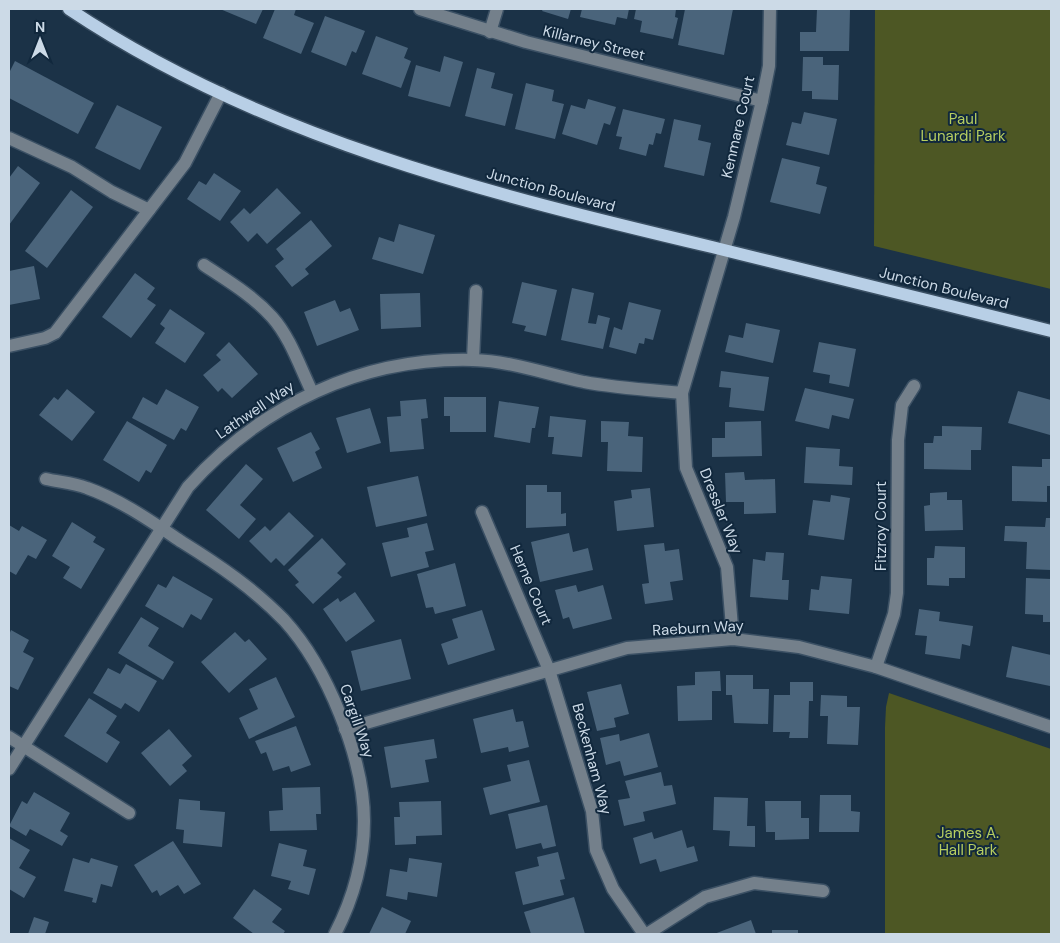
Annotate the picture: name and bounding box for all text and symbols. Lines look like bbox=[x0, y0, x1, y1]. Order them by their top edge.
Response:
north arrow bbox=[15, 15, 65, 65]
text: N bbox=[35, 18, 45, 36]
street label: Killarney Street bbox=[541, 21, 647, 65]
street label: Kenmare Court bbox=[717, 74, 760, 180]
park label: Paul Lunardi Park bbox=[920, 109, 1006, 146]
street label: Junction Boulevard bbox=[484, 163, 618, 217]
street label: Junction Boulevard bbox=[877, 262, 1011, 314]
street label: Lathwell Way bbox=[212, 376, 299, 444]
street label: Dressler Way bbox=[695, 465, 747, 557]
street label: Fitzroy Court bbox=[871, 481, 891, 571]
street label: Herne Court bbox=[505, 542, 557, 628]
street label: Raeburn Way bbox=[652, 616, 745, 640]
street label: Cargill Way bbox=[335, 681, 379, 761]
street label: Beckenham Way bbox=[568, 701, 617, 818]
park label: James A. Hall Park bbox=[937, 823, 999, 860]

